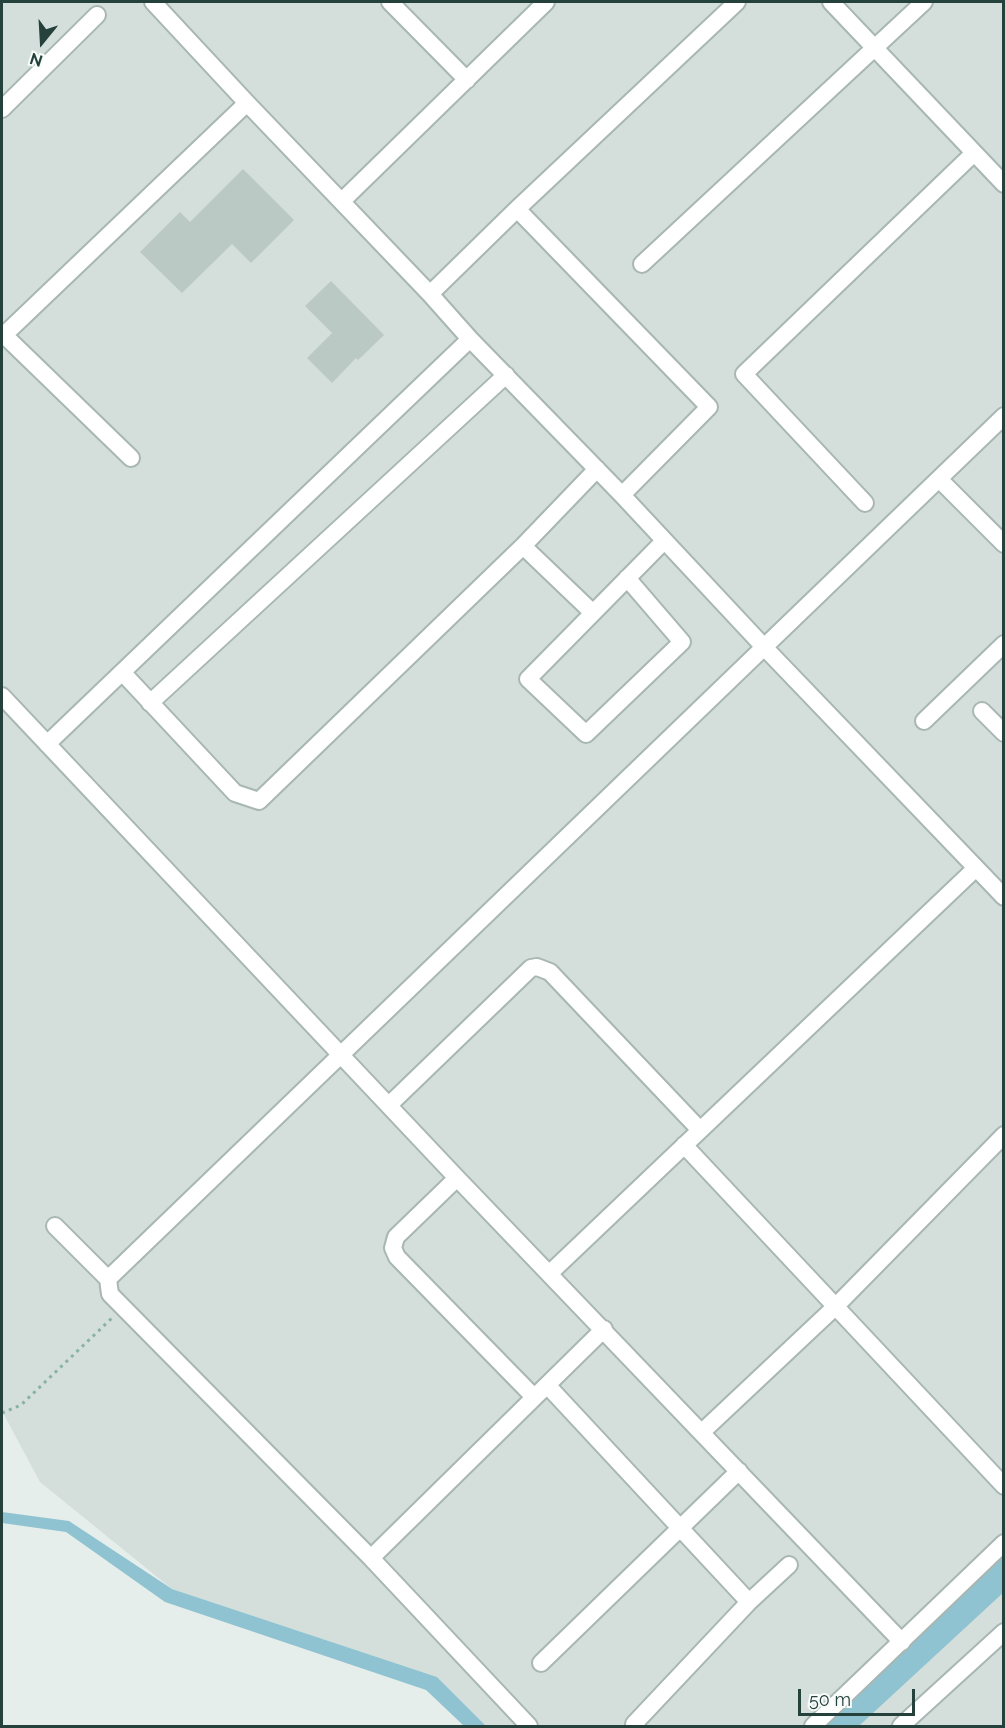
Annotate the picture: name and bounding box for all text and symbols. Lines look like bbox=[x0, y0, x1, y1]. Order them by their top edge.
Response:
north arrow bbox=[12, 12, 72, 72]
text: N bbox=[28, 49, 45, 71]
scale bar bbox=[801, 1677, 918, 1715]
text: 50 m bbox=[809, 1689, 851, 1710]

